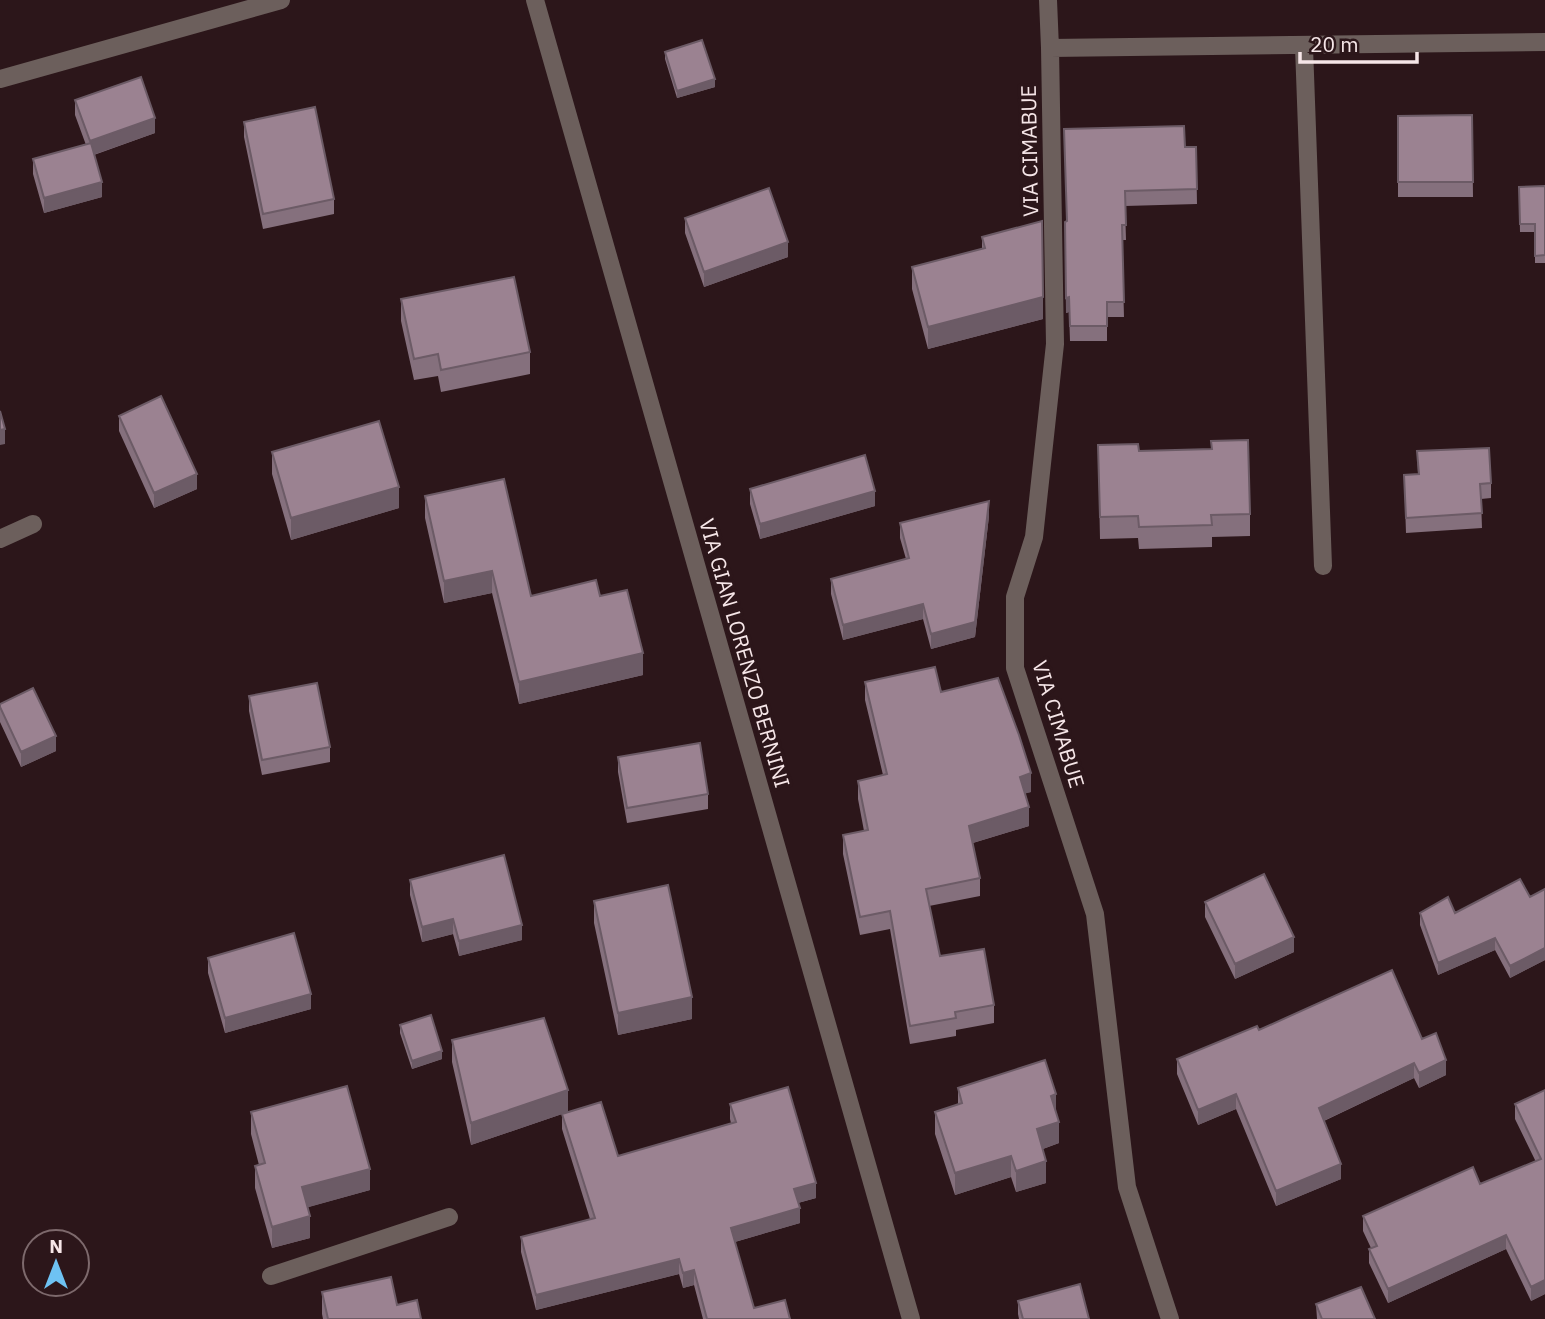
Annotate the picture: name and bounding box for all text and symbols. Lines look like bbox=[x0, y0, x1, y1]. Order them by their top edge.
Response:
scale bar bbox=[1300, 21, 1417, 65]
text: 20 m bbox=[1310, 30, 1359, 58]
street label: VIA CIMABUE bbox=[1014, 85, 1044, 217]
street label: VIA GIAN LORENZO BERNINI bbox=[693, 515, 797, 791]
street label: VIA CIMABUE bbox=[1026, 657, 1092, 791]
north arrow bbox=[21, 1228, 91, 1298]
text: N bbox=[49, 1234, 63, 1258]

